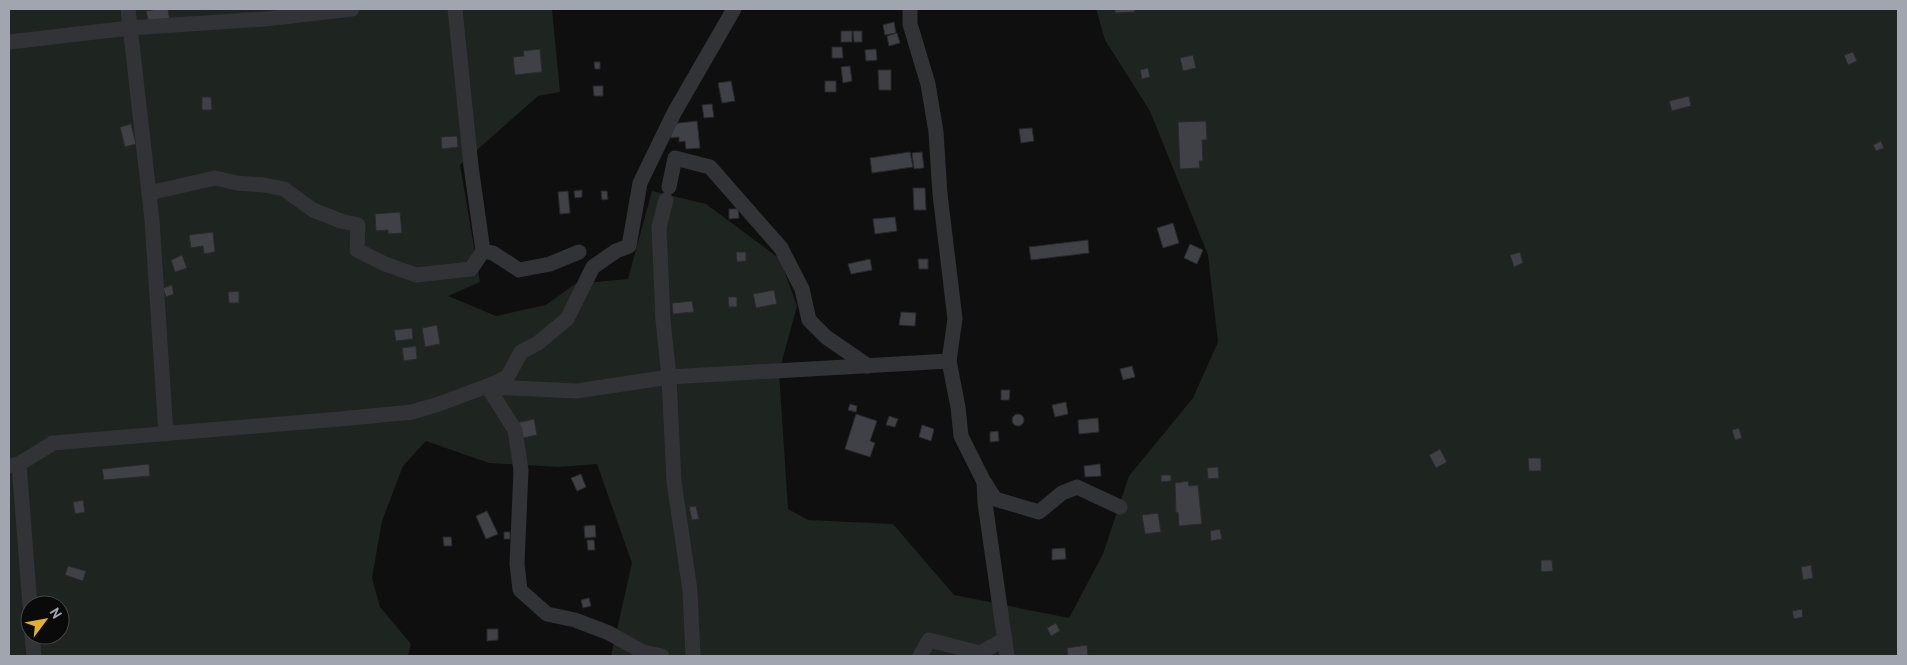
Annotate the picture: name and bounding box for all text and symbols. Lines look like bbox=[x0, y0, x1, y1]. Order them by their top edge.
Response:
north arrow bbox=[20, 595, 70, 645]
text: N bbox=[45, 605, 65, 623]

